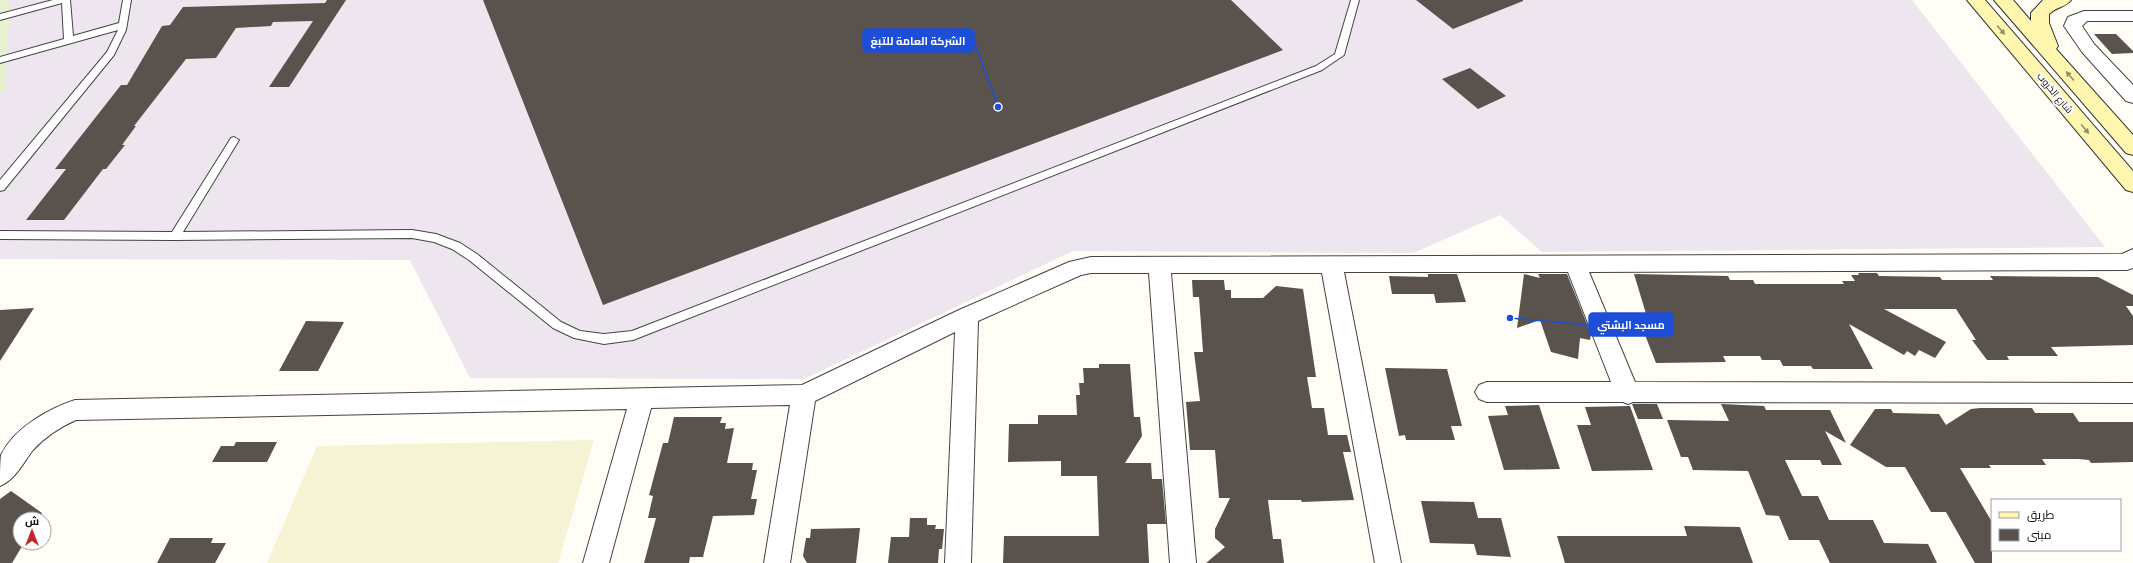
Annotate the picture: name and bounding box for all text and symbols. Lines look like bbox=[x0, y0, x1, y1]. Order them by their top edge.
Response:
one-way arrow bbox=[1997, 24, 2006, 35]
callout: الشركة العامة للتبغ bbox=[863, 29, 974, 52]
text: الشركة العامة للتبغ bbox=[871, 31, 965, 51]
street label: شارع الخروب bbox=[2032, 68, 2078, 118]
one-way arrow bbox=[2066, 71, 2075, 82]
one-way arrow bbox=[2081, 124, 2090, 134]
callout: مسجد البشتي bbox=[1589, 313, 1673, 336]
text: مسجد البشتي bbox=[1597, 315, 1665, 335]
legend bbox=[1991, 499, 2121, 551]
text: طريق bbox=[2027, 503, 2055, 526]
north arrow bbox=[12, 511, 52, 551]
text: ش bbox=[25, 511, 39, 531]
text: مبنى bbox=[2027, 523, 2052, 546]

